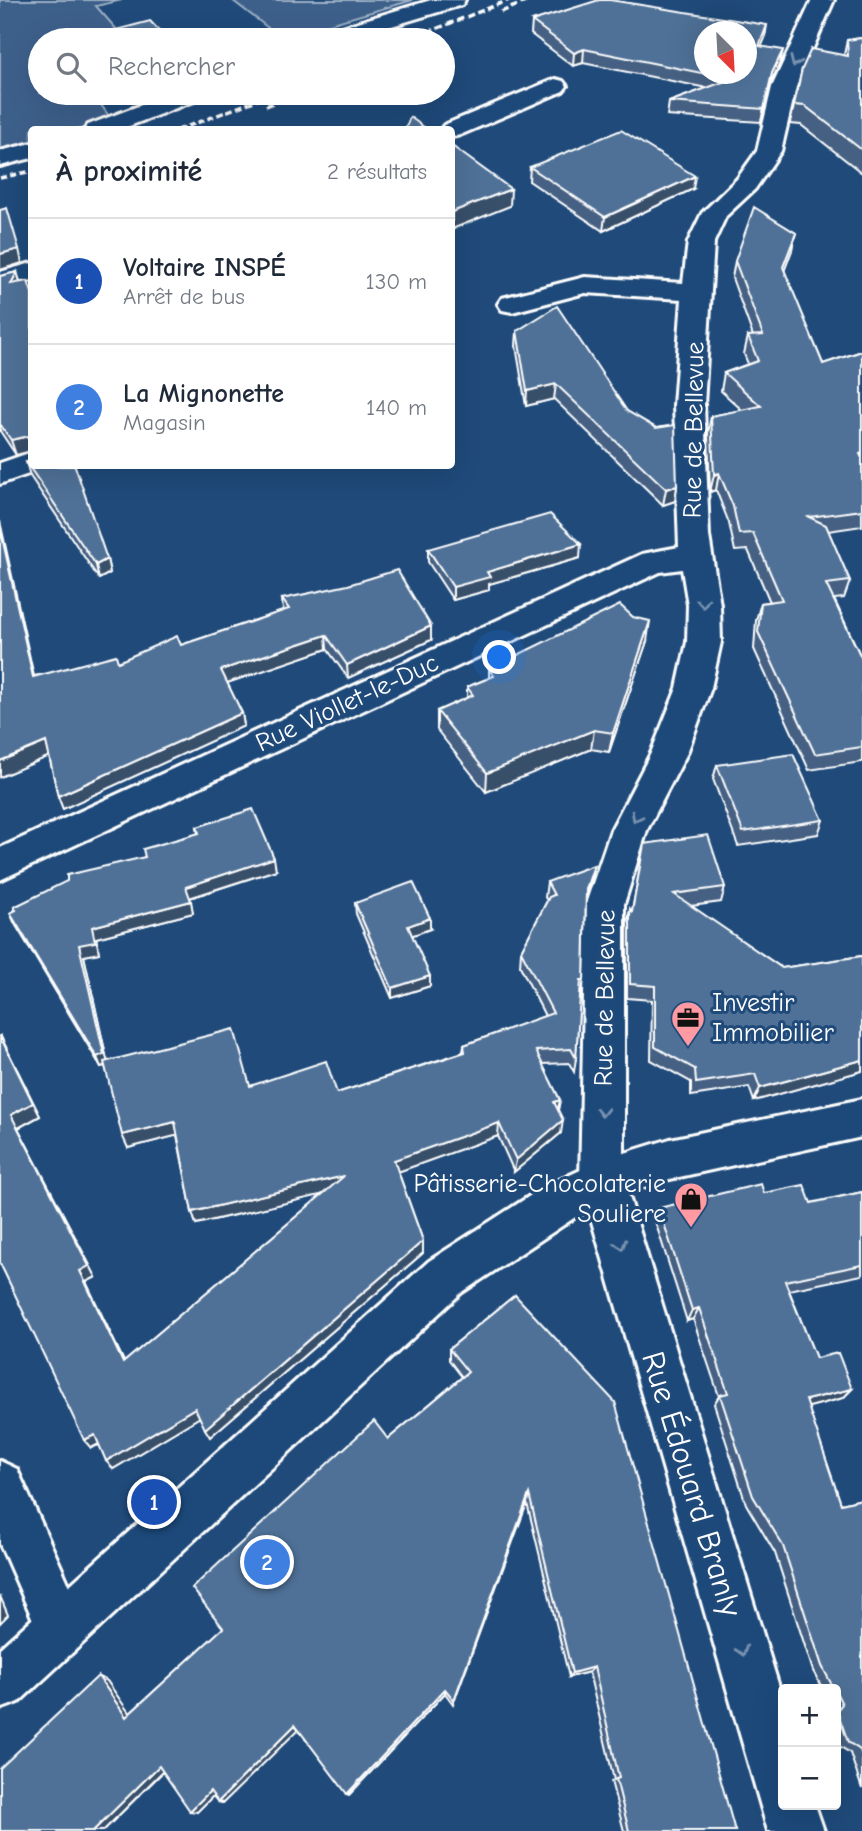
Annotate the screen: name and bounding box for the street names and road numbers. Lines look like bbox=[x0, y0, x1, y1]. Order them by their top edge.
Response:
street label: Rue de Bellevue bbox=[677, 341, 711, 519]
street label: Rue Viollet-le-Duc bbox=[251, 648, 443, 758]
street label: Rue de Bellevue bbox=[588, 909, 622, 1087]
street label: Rue Édouard Branly bbox=[634, 1347, 750, 1622]

